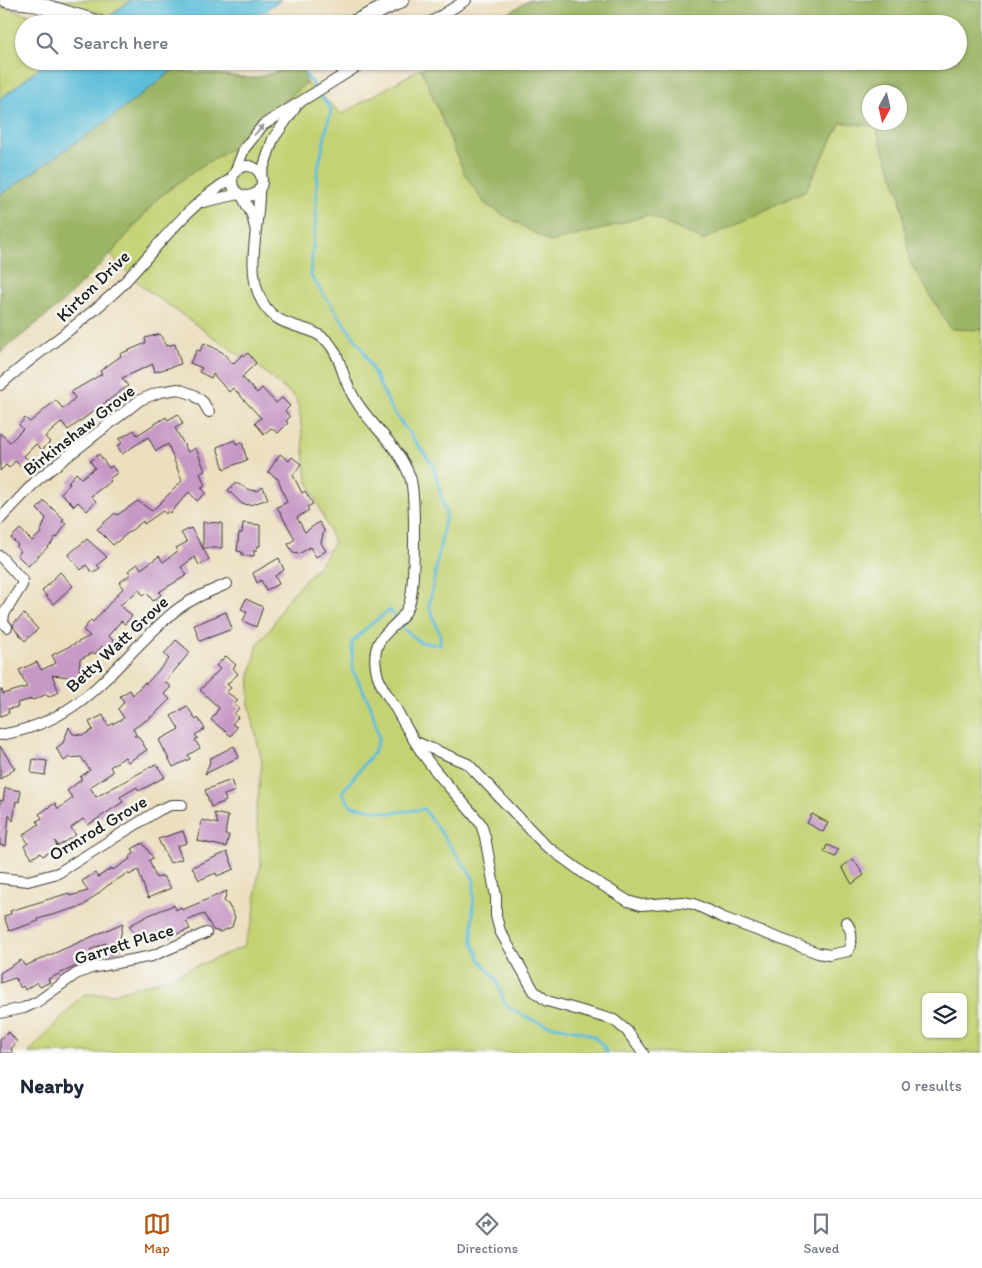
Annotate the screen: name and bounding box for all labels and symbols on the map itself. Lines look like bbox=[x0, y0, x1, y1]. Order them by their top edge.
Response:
north arrow bbox=[862, 85, 907, 130]
one-way arrow bbox=[253, 125, 265, 137]
street label: Kirton Drive bbox=[52, 245, 134, 327]
street label: Birkinshaw Grove bbox=[19, 379, 139, 481]
street label: Betty Watt Grove bbox=[61, 591, 173, 697]
street label: Ormrod Grove bbox=[45, 790, 151, 866]
street label: Garrett Place bbox=[72, 918, 176, 970]

